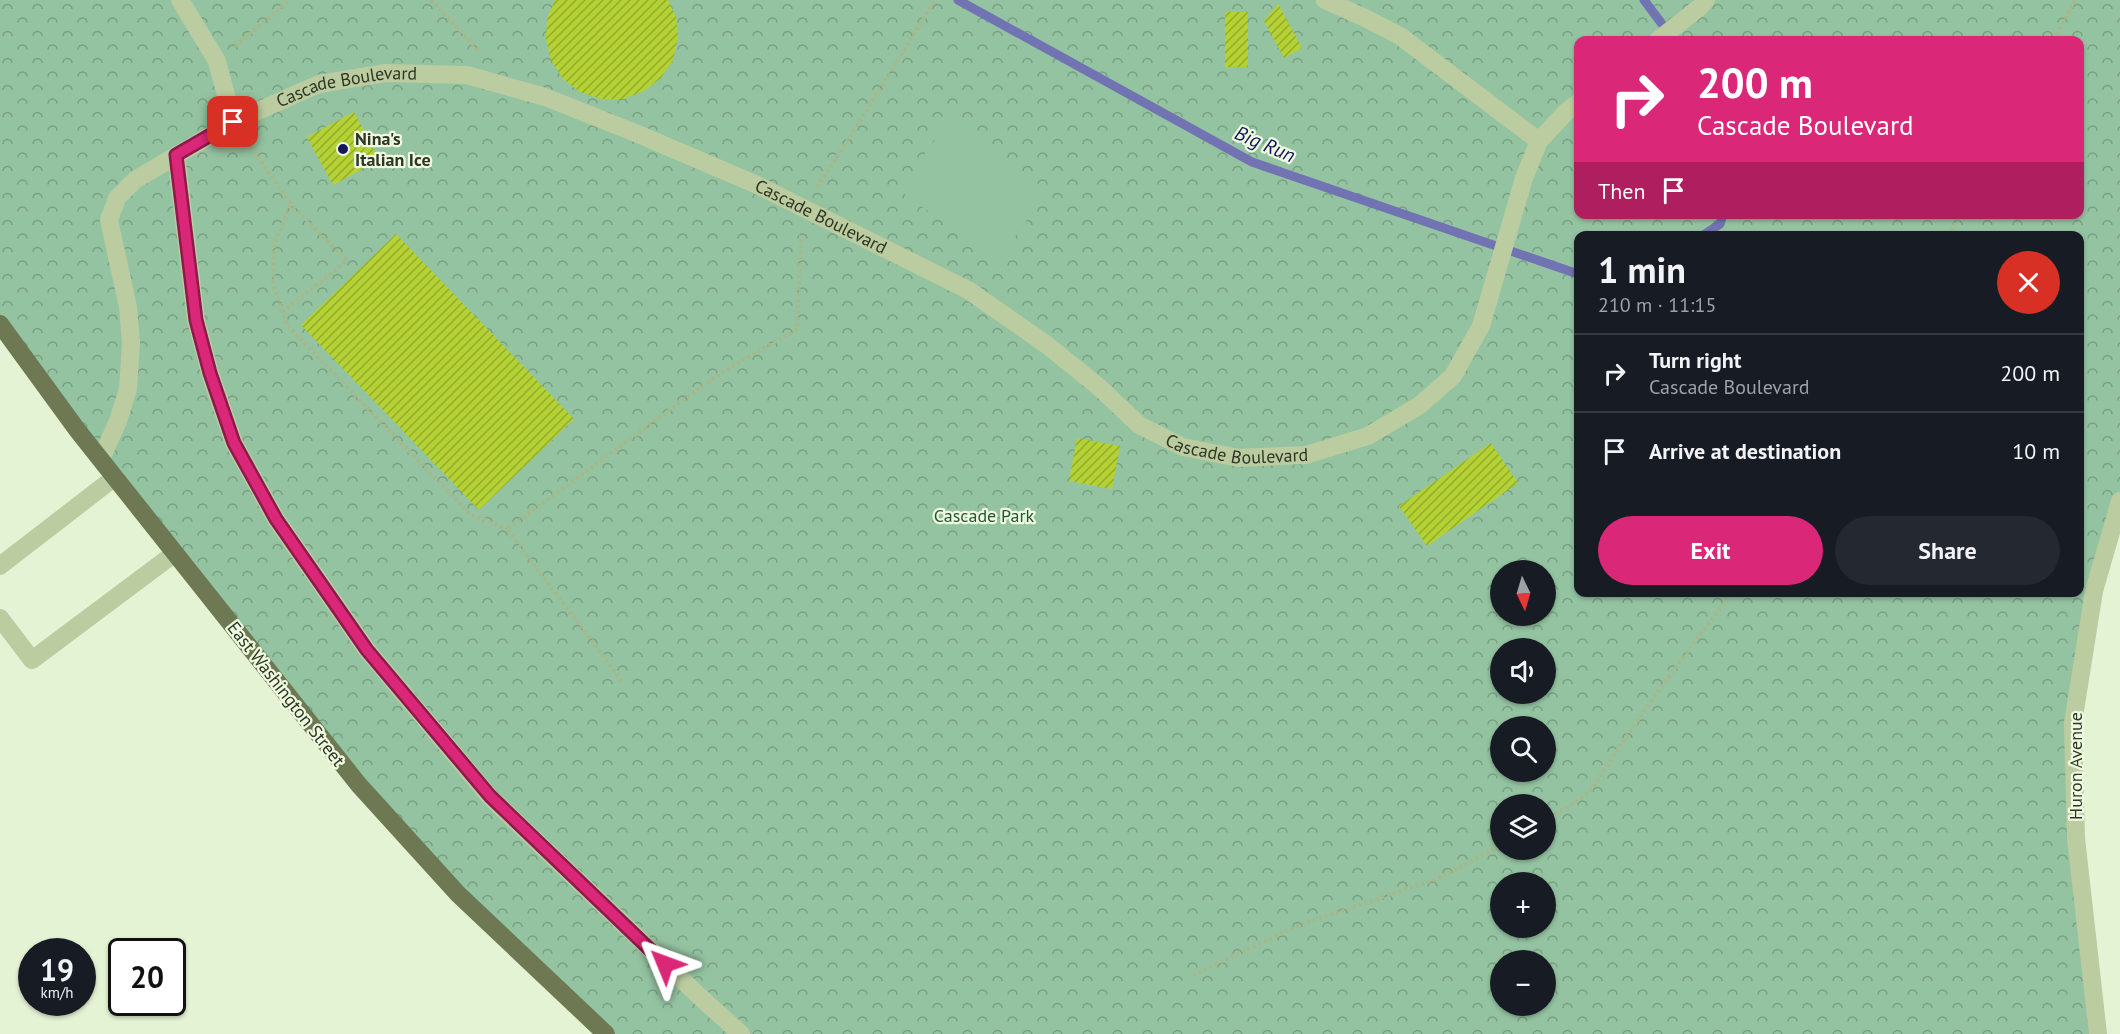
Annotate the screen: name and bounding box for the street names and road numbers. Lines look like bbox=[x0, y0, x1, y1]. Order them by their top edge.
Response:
street label: Cascade Boulevard bbox=[273, 61, 417, 112]
street label: Cascade Boulevard bbox=[751, 174, 891, 259]
street label: Cascade Boulevard bbox=[1162, 428, 1309, 469]
street label: East Washington Street bbox=[223, 617, 350, 771]
street label: Huron Avenue bbox=[2064, 712, 2087, 820]

